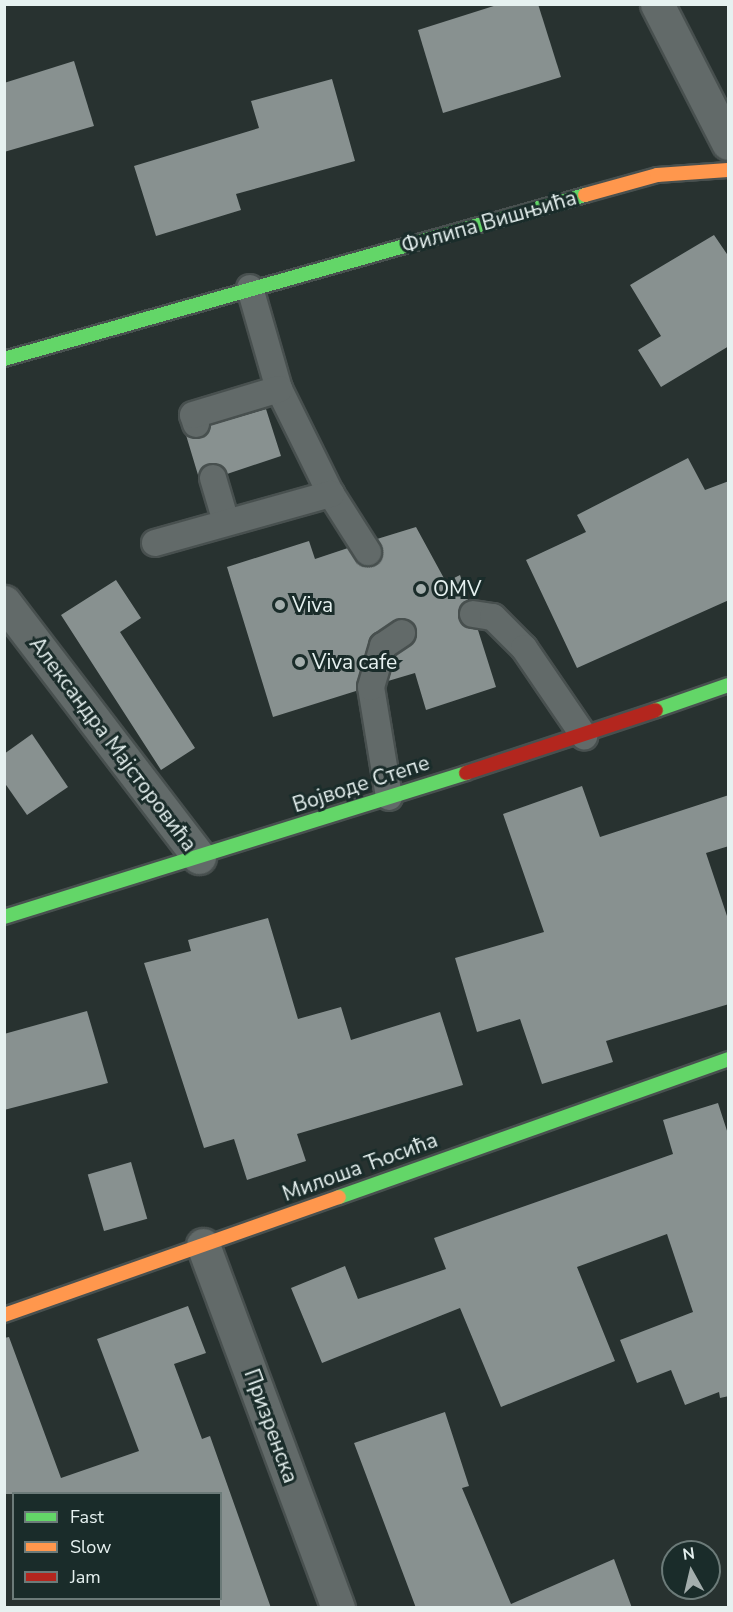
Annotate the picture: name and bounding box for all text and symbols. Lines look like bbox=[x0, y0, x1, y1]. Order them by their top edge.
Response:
street label: Филипа Вишњића bbox=[399, 185, 579, 259]
place label: OMV bbox=[433, 576, 482, 602]
marker: OMV bbox=[414, 582, 428, 596]
place label: Viva bbox=[292, 592, 333, 618]
marker: Viva bbox=[273, 598, 287, 612]
street label: Александра Мајсторовића bbox=[24, 632, 202, 856]
place label: Viva cafe bbox=[312, 649, 397, 675]
marker: Viva cafe bbox=[293, 655, 307, 669]
street label: Војводе Степе bbox=[289, 750, 433, 818]
street label: Милоша Ћосића bbox=[279, 1127, 441, 1207]
street label: Призренска bbox=[239, 1366, 303, 1486]
legend bbox=[12, 1492, 222, 1600]
text: Fast bbox=[70, 1505, 104, 1529]
text: Slow bbox=[70, 1535, 111, 1559]
north arrow bbox=[661, 1540, 721, 1600]
text: N bbox=[681, 1542, 696, 1566]
text: Jam bbox=[70, 1565, 101, 1589]

